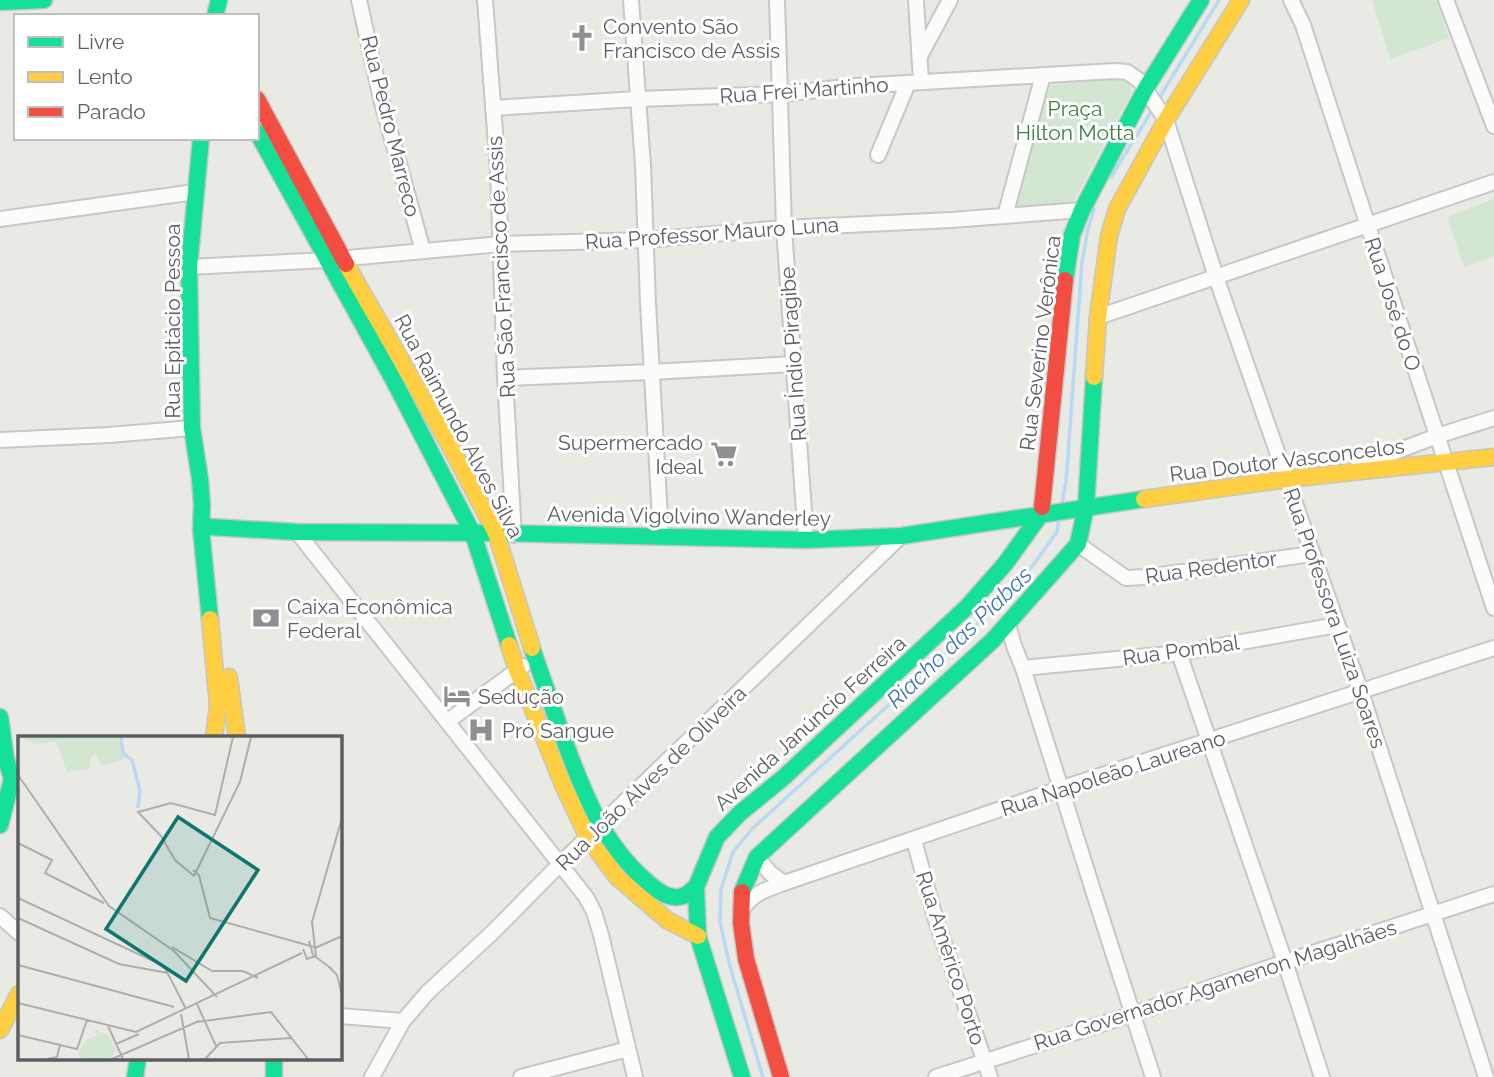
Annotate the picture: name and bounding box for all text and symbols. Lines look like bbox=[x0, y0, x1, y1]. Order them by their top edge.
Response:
legend bbox=[14, 14, 259, 140]
place label: Convento São Francisco de Assis bbox=[603, 14, 780, 63]
church icon: Convento São Francisco de Assis bbox=[567, 23, 597, 53]
text: Livre bbox=[77, 29, 124, 54]
street label: Rua Pedro Marreco bbox=[356, 33, 426, 219]
text: Lento bbox=[77, 64, 133, 89]
street label: Rua Frei Martinho bbox=[719, 72, 889, 108]
park label: Praça Hilton Motta bbox=[1016, 96, 1134, 145]
text: Parado bbox=[77, 99, 146, 124]
street label: Rua São Francisco de Assis bbox=[482, 135, 520, 399]
street label: Rua Professor Mauro Luna bbox=[584, 212, 840, 254]
street label: Rua Epitácio Pessoa bbox=[160, 224, 185, 418]
street label: Rua Severino Verônica bbox=[1014, 234, 1066, 452]
street label: Rua José do O bbox=[1360, 234, 1426, 374]
street label: Rua Índio Piragibe bbox=[774, 266, 812, 442]
street label: Rua Raimundo Alves Silva bbox=[389, 310, 529, 542]
place label: Supermercado Ideal bbox=[558, 430, 703, 479]
street label: Rua Doutor Vasconcelos bbox=[1168, 433, 1406, 487]
supermarket icon: Supermercado Ideal bbox=[709, 439, 739, 469]
street label: Rua Professora Luiza Soares bbox=[1279, 485, 1391, 751]
street label: Avenida Vigolvino Wanderley bbox=[547, 501, 831, 531]
street label: Rua Redentor bbox=[1144, 545, 1279, 589]
water label: Riacho das Piabas bbox=[881, 561, 1037, 713]
place label: Caixa Econômica Federal bbox=[287, 594, 453, 643]
bank icon: Caixa Econômica Federal bbox=[251, 603, 281, 633]
street label: Rua Pombal bbox=[1121, 629, 1241, 671]
street label: Avenida Janúncio Ferreira bbox=[709, 630, 911, 816]
hotel icon: Sedução bbox=[442, 681, 472, 711]
street label: Rua João Alves de Oliveira bbox=[551, 681, 751, 875]
place label: Sedução bbox=[478, 684, 564, 709]
hospital icon: Pró Sangue bbox=[466, 715, 496, 745]
place label: Pró Sangue bbox=[502, 718, 614, 743]
street label: Rua Napoleão Laureano bbox=[997, 725, 1229, 821]
inset map bbox=[18, 736, 341, 1060]
street label: Rua Américo Porto bbox=[911, 868, 991, 1048]
street label: Rua Governador Agamenon Magalhães bbox=[1031, 914, 1399, 1056]

